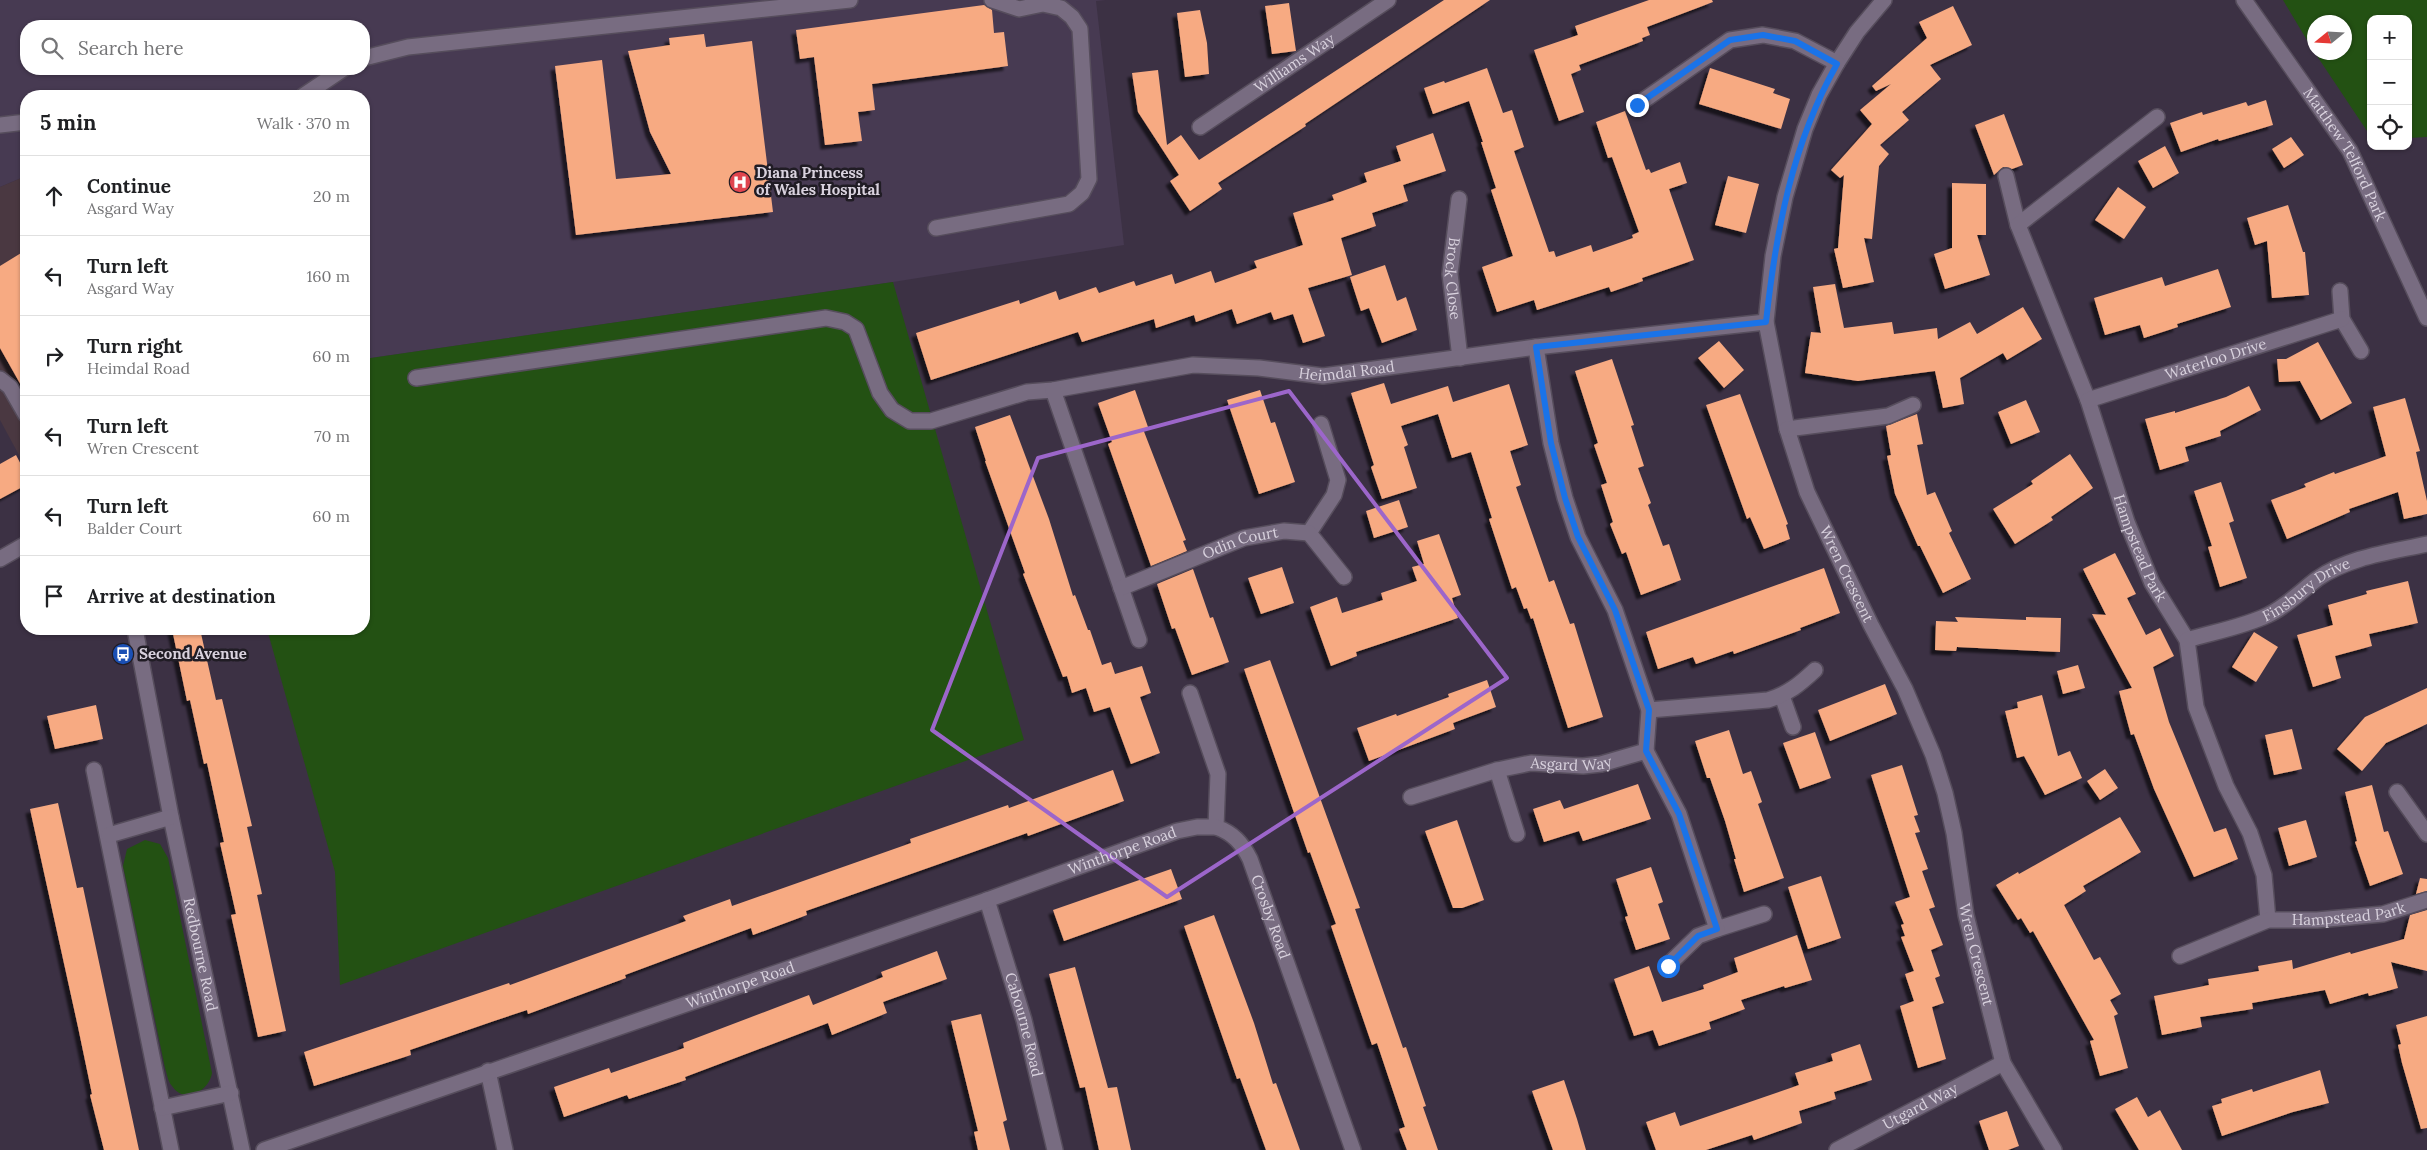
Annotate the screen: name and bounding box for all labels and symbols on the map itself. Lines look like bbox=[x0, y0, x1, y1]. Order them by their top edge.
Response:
north arrow bbox=[2307, 15, 2352, 60]
street label: Williams Way bbox=[1250, 29, 1338, 97]
street label: Matthew Telford Park bbox=[2299, 84, 2391, 224]
route end bbox=[1626, 94, 1649, 117]
place label: Diana Princess of Wales Hospital bbox=[756, 163, 880, 199]
hospital icon: Diana Princess of Wales Hospital bbox=[728, 170, 752, 194]
street label: Brock Close bbox=[1441, 236, 1465, 321]
street label: Waterloo Drive bbox=[2162, 334, 2269, 384]
street label: Heimdal Road bbox=[1297, 356, 1396, 385]
street label: Hampstead Park bbox=[2110, 492, 2171, 605]
street label: Odin Court bbox=[1199, 522, 1280, 563]
street label: Wren Crescent bbox=[1816, 523, 1878, 625]
street label: Finsbury Drive bbox=[2259, 553, 2353, 625]
bus stop icon: Second Avenue bbox=[111, 642, 135, 666]
place label: Second Avenue bbox=[139, 644, 247, 663]
street label: Asgard Way bbox=[1529, 751, 1614, 775]
street label: Winthorpe Road bbox=[1065, 822, 1179, 879]
street label: Crosby Road bbox=[1247, 872, 1295, 961]
street label: Redbourne Road bbox=[179, 896, 222, 1013]
street label: Hampstead Park bbox=[2292, 898, 2408, 930]
street label: Wren Crescent bbox=[1955, 902, 1998, 1008]
route start bbox=[1657, 955, 1680, 978]
street label: Winthorpe Road bbox=[683, 957, 797, 1012]
street label: Cabourne Road bbox=[1001, 970, 1047, 1079]
street label: Utgard Way bbox=[1879, 1078, 1961, 1133]

